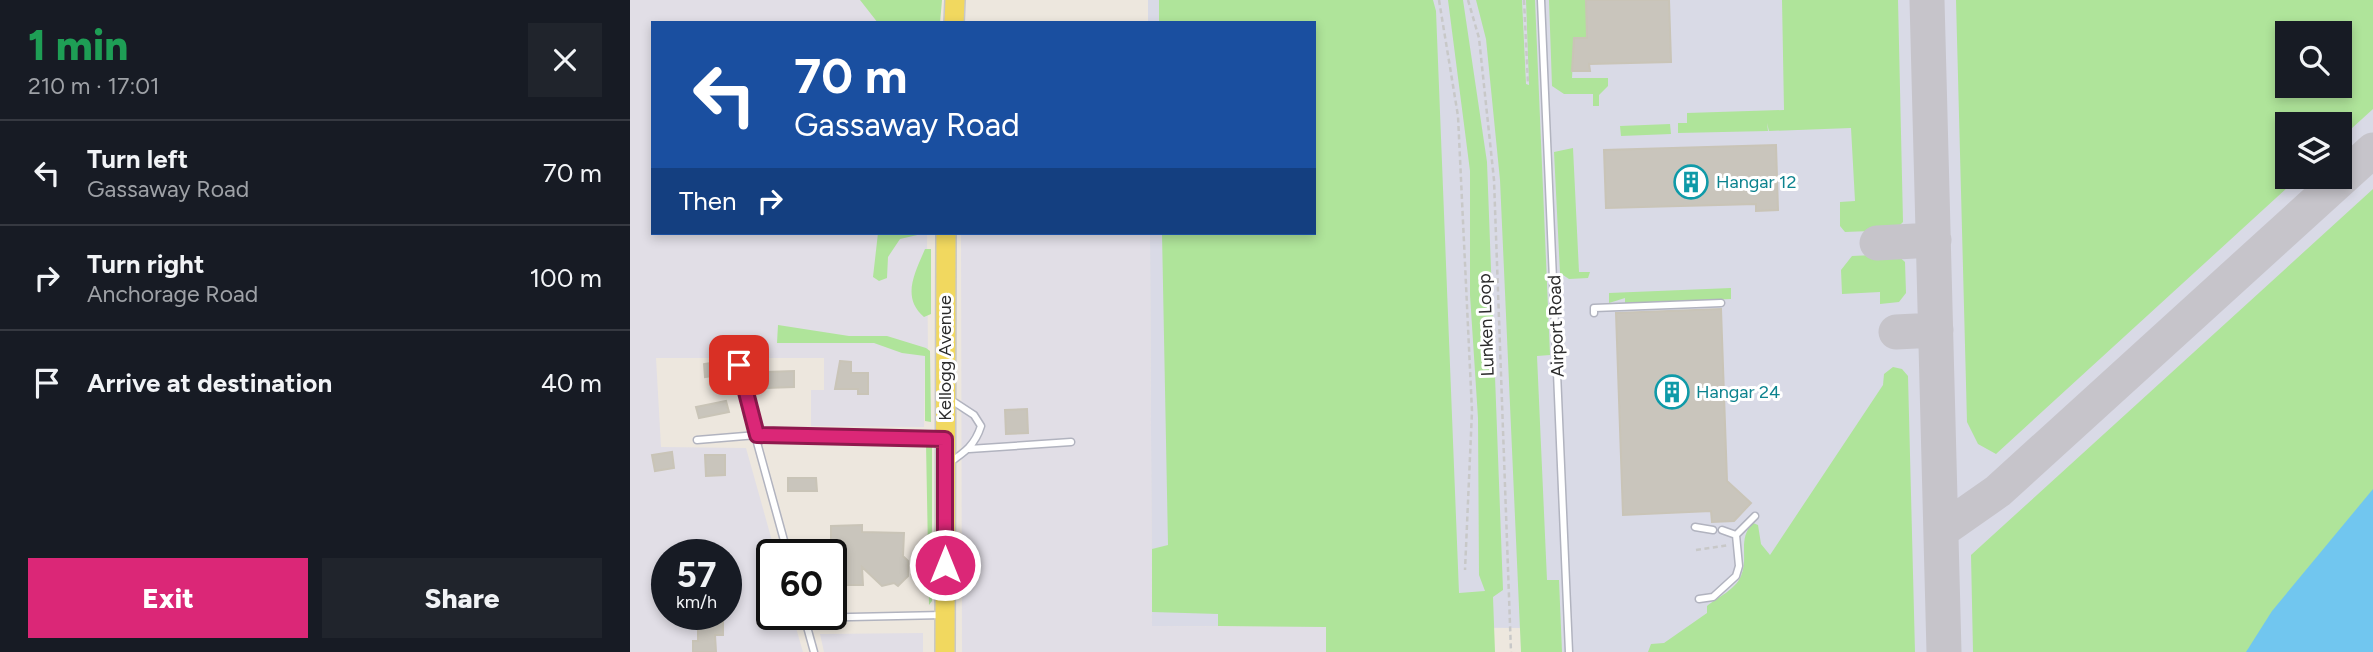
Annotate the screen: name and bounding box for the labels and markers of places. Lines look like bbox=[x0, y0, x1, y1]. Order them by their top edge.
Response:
building icon: Hangar 12 bbox=[1672, 163, 1710, 201]
place label: Hangar 12 bbox=[1716, 171, 1797, 193]
pin bbox=[709, 335, 769, 395]
building icon: Hangar 24 bbox=[1653, 373, 1691, 411]
place label: Hangar 24 bbox=[1696, 381, 1780, 403]

